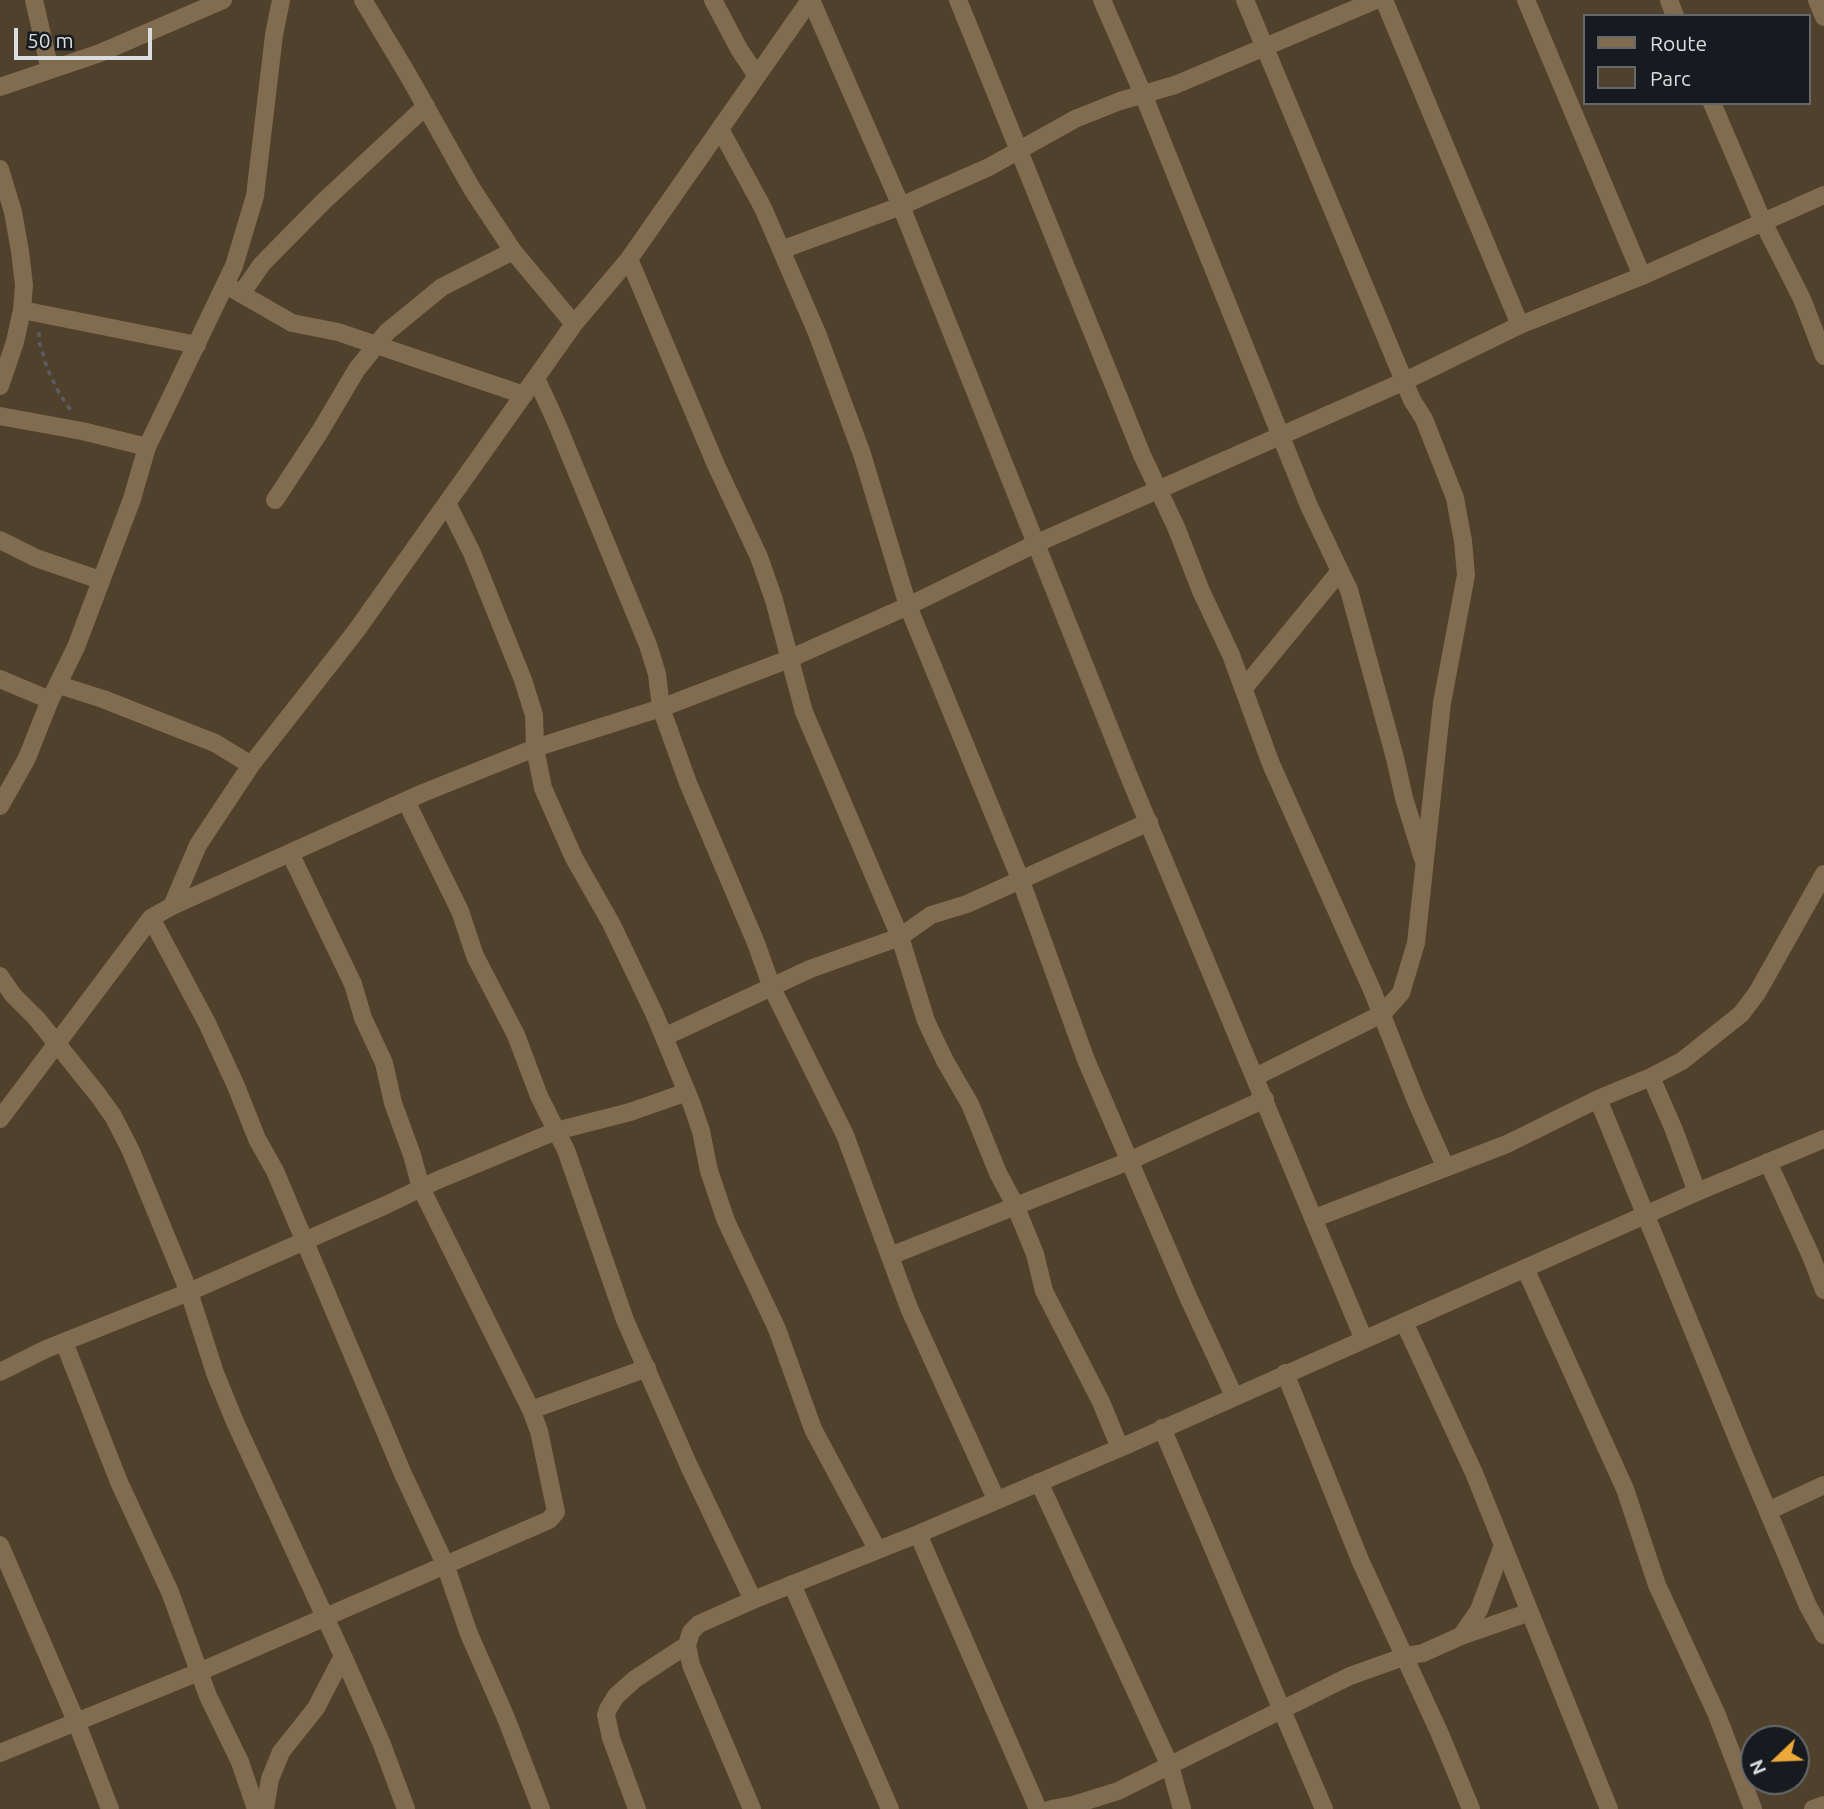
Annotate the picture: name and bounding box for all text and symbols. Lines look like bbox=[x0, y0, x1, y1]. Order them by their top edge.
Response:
scale bar bbox=[18, 14, 156, 58]
legend bbox=[1582, 14, 1810, 105]
text: 50 m bbox=[27, 28, 74, 52]
text: Route bbox=[1650, 31, 1707, 55]
text: Parc bbox=[1650, 66, 1691, 90]
north arrow bbox=[1740, 1725, 1810, 1795]
text: N bbox=[1745, 1757, 1770, 1778]

